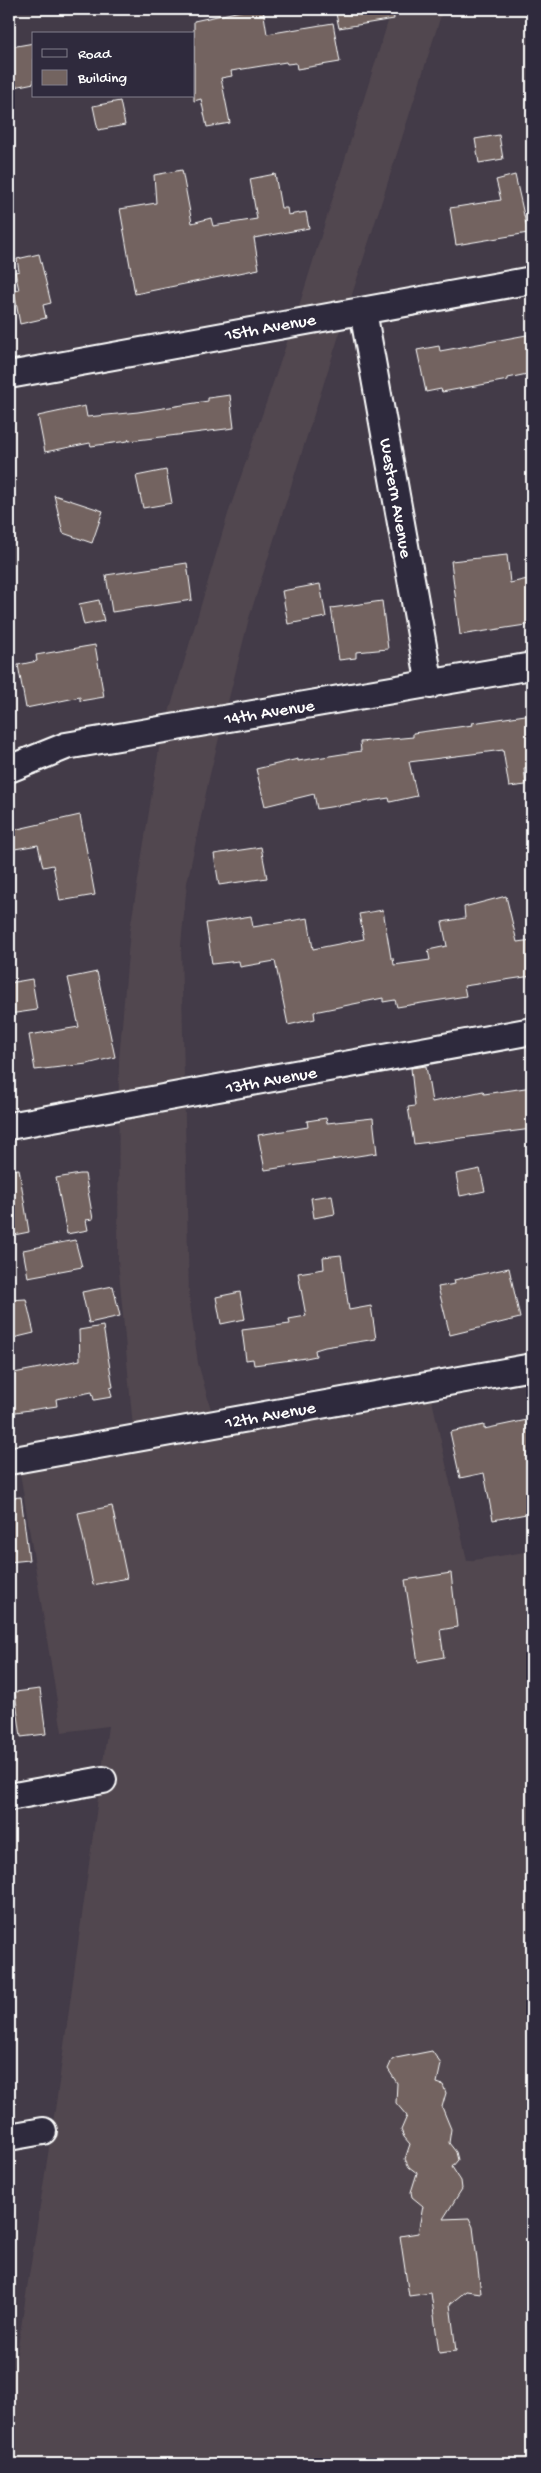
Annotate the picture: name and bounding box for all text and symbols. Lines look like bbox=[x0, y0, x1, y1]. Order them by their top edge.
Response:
legend bbox=[32, 32, 195, 98]
text: Road bbox=[78, 46, 112, 64]
text: Building bbox=[77, 70, 127, 88]
street label: 15th Avenue bbox=[222, 310, 318, 347]
street label: Western Avenue bbox=[374, 437, 416, 561]
street label: 14th Avenue bbox=[222, 696, 317, 731]
street label: 13th Avenue bbox=[223, 1063, 319, 1100]
street label: 12th Avenue bbox=[223, 1398, 318, 1435]

